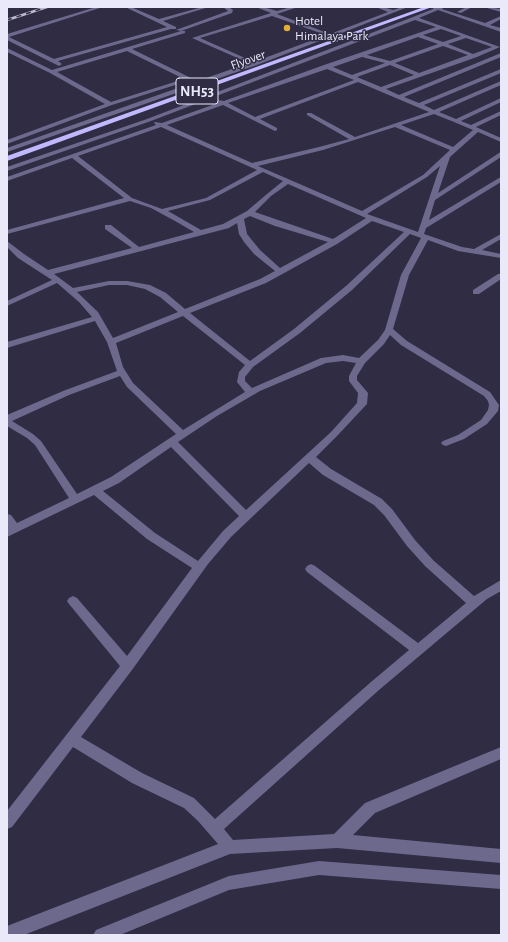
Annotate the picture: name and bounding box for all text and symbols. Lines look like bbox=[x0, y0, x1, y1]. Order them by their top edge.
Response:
place label: Hotel Himalaya Park bbox=[295, 13, 368, 44]
marker: Hotel Himalaya Park bbox=[282, 23, 292, 33]
street label: Flyover bbox=[228, 47, 268, 73]
road number: NH53 bbox=[176, 78, 218, 104]

